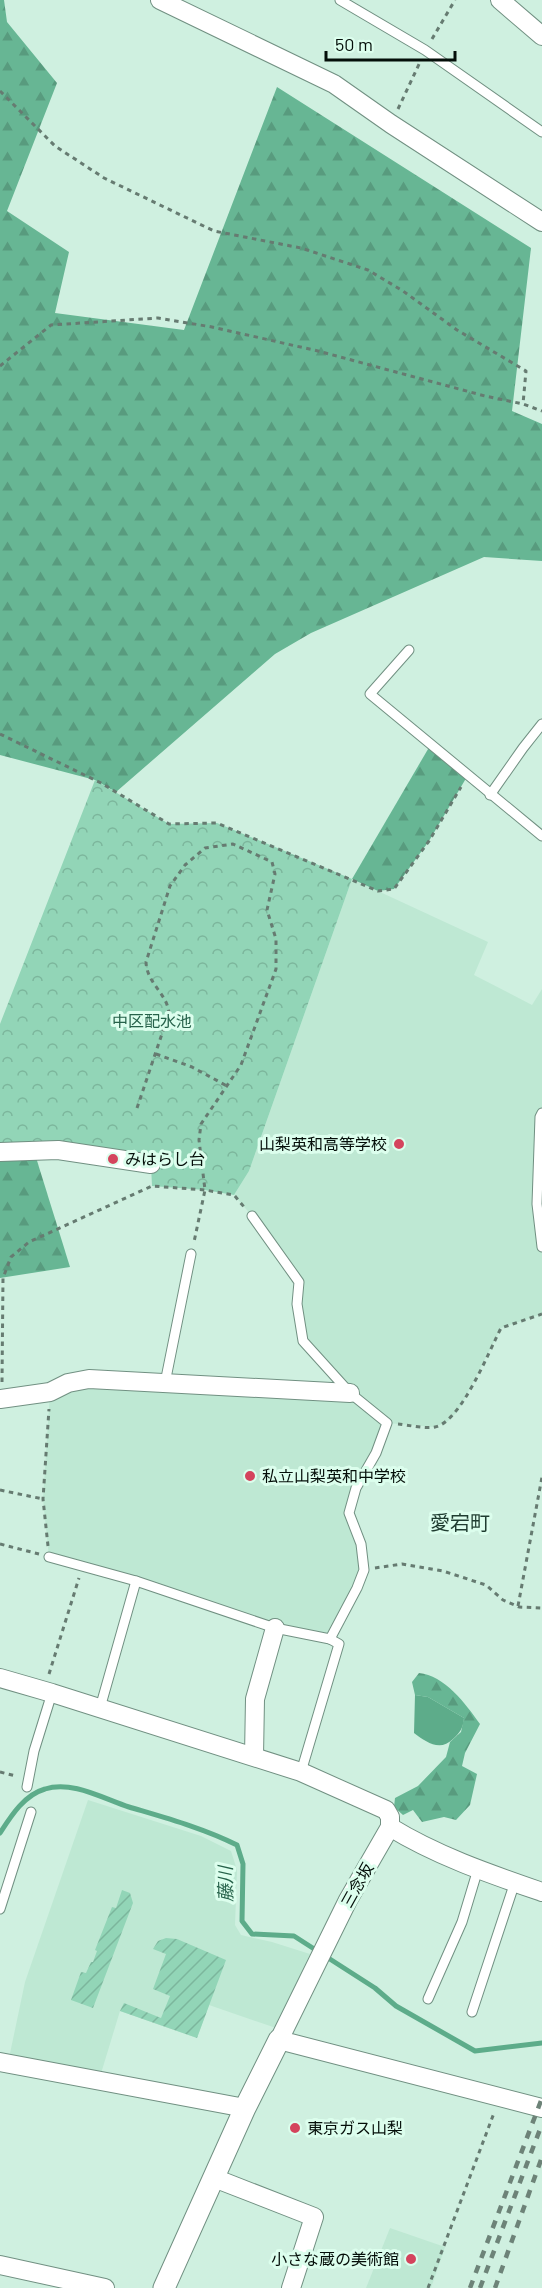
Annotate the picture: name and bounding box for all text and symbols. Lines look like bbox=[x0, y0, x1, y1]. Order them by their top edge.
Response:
scale bar bbox=[326, 24, 455, 62]
text: 50 m bbox=[335, 33, 373, 55]
park label: 中区配水池 bbox=[112, 1011, 192, 1030]
place label: 山梨英和高等学校 bbox=[259, 1134, 387, 1153]
marker: 山梨英和高等学校 bbox=[392, 1137, 406, 1151]
place label: みはらし台 bbox=[125, 1149, 205, 1168]
marker: みはらし台 bbox=[106, 1152, 120, 1166]
place label: 私立山梨英和中学校 bbox=[262, 1466, 406, 1485]
marker: 私立山梨英和中学校 bbox=[243, 1469, 257, 1483]
district label: 愛宕町 bbox=[430, 1510, 490, 1534]
street label: 三念坂 bbox=[337, 1859, 377, 1910]
water label: 藤川 bbox=[214, 1864, 236, 1902]
place label: 東京ガス山梨 bbox=[307, 2118, 403, 2137]
marker: 東京ガス山梨 bbox=[288, 2121, 302, 2135]
place label: 小さな蔵の美術館 bbox=[271, 2249, 399, 2268]
marker: 小さな蔵の美術館 bbox=[404, 2252, 418, 2266]

